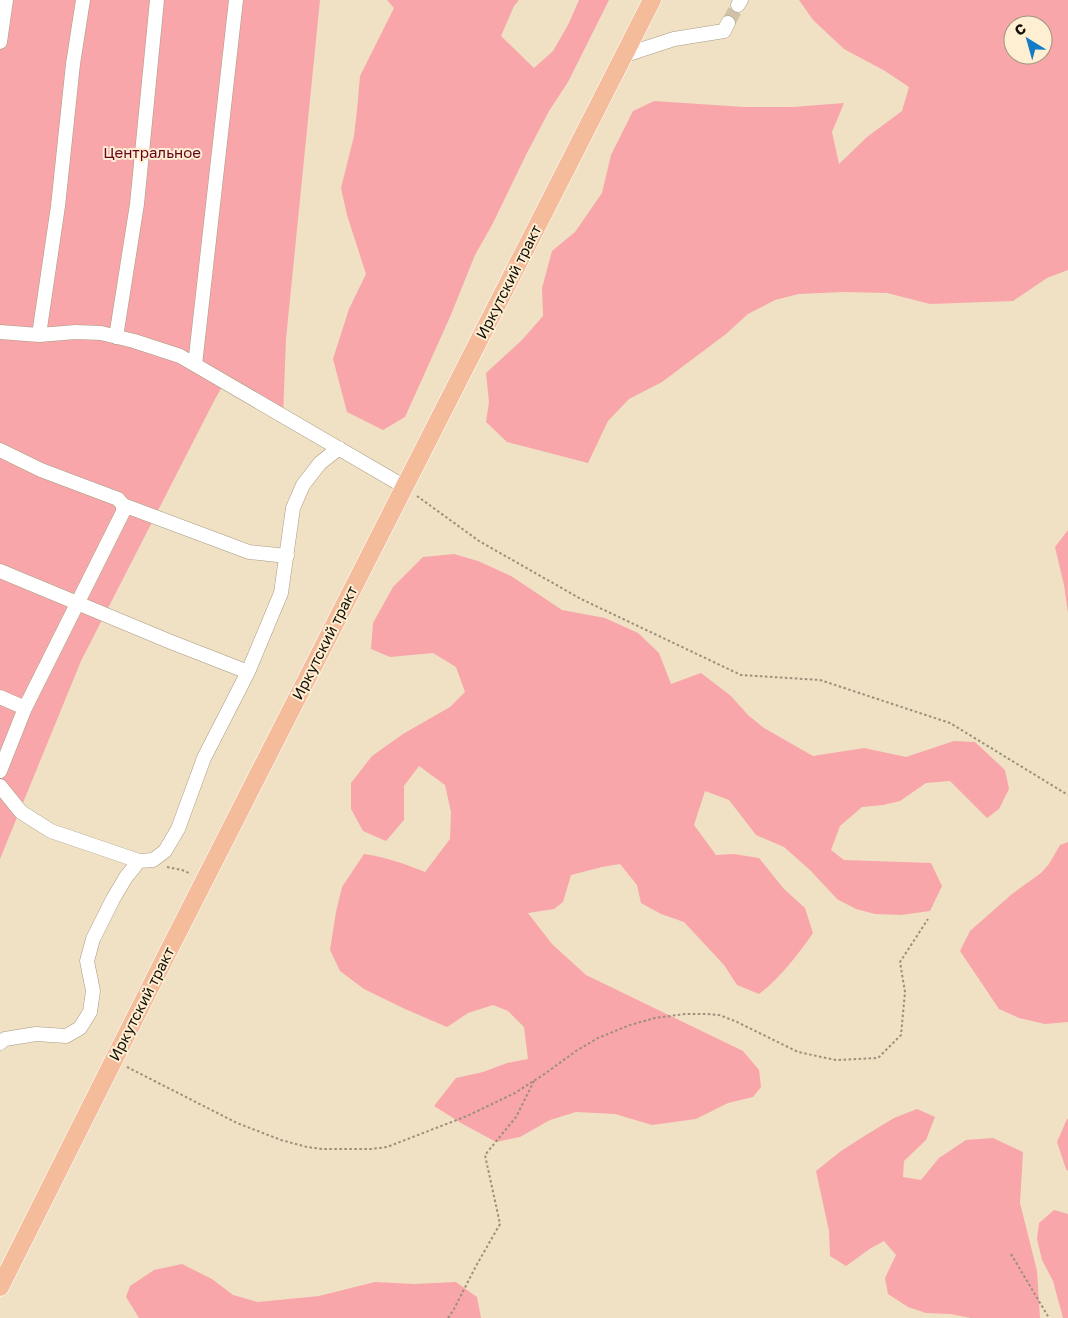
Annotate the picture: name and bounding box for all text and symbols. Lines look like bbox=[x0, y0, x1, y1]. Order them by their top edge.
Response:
north arrow bbox=[1003, 15, 1053, 65]
text: С bbox=[1011, 19, 1029, 39]
park label: Центральное bbox=[103, 143, 201, 161]
street label: Иркутский тракт bbox=[472, 221, 545, 341]
street label: Иркутский тракт bbox=[288, 582, 361, 702]
street label: Иркутский тракт bbox=[105, 943, 178, 1063]

